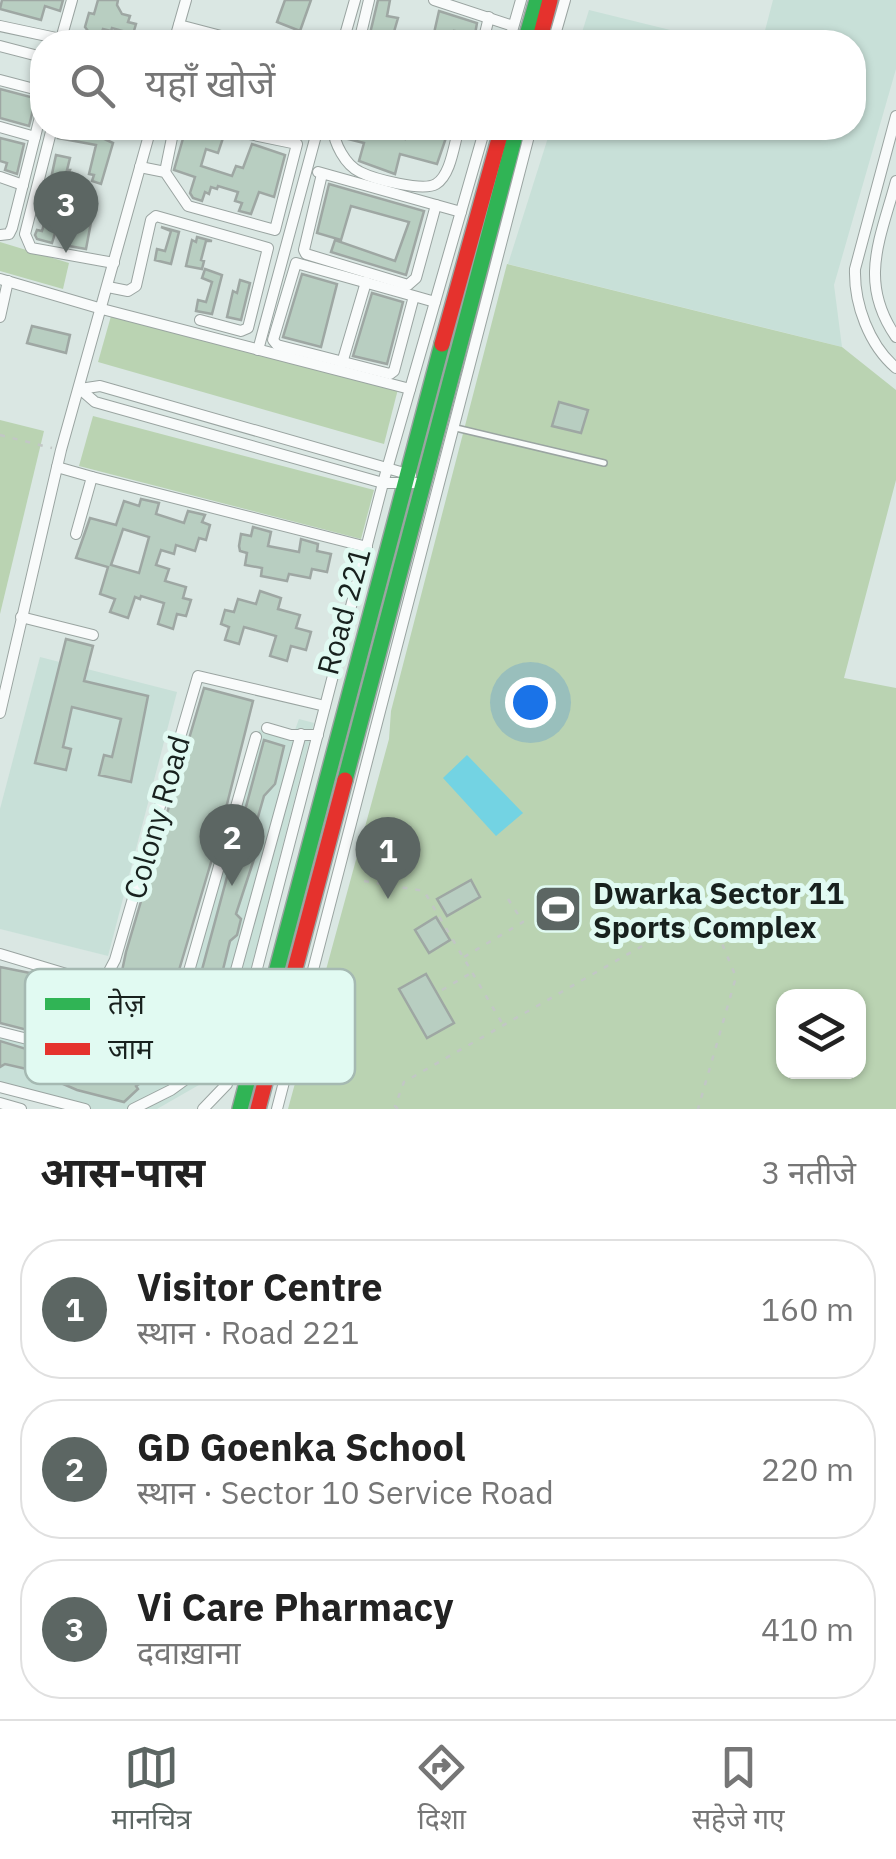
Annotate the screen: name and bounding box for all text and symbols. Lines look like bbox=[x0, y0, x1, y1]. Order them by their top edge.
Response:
search box bbox=[30, 30, 866, 140]
icon: search bbox=[65, 58, 120, 113]
text: यहाँ खोजें bbox=[145, 58, 275, 107]
pin: 3 bbox=[34, 170, 98, 253]
street label: Road 221 bbox=[307, 543, 379, 679]
your location bbox=[505, 677, 556, 728]
street label: Colony Road bbox=[114, 731, 198, 903]
pin: 2 bbox=[200, 804, 264, 886]
pin: 1 bbox=[356, 816, 420, 899]
place label: Dwarka Sector 11 Sports Complex bbox=[593, 873, 844, 946]
sports icon: Dwarka Sector 11 Sports Complex bbox=[532, 883, 584, 935]
legend bbox=[25, 969, 355, 1084]
text: तेज़ bbox=[108, 985, 146, 1022]
map controls bbox=[776, 989, 866, 1079]
button: layers bbox=[776, 989, 866, 1079]
text: जाम bbox=[108, 1030, 154, 1067]
text: आस-पास bbox=[40, 1144, 205, 1199]
text: 3 नतीजे bbox=[761, 1151, 856, 1193]
text: Visitor Centre bbox=[137, 1262, 383, 1311]
text: 1 bbox=[65, 1288, 84, 1330]
text: 160 m bbox=[761, 1288, 854, 1330]
text: स्थान · Road 221 bbox=[137, 1311, 360, 1353]
text: GD Goenka School bbox=[137, 1422, 465, 1471]
text: 2 bbox=[65, 1448, 84, 1490]
text: 220 m bbox=[761, 1448, 854, 1490]
text: स्थान · Sector 10 Service Road bbox=[137, 1471, 554, 1513]
text: Vi Care Pharmacy bbox=[137, 1582, 453, 1631]
text: 3 bbox=[65, 1608, 84, 1650]
text: 410 m bbox=[761, 1608, 854, 1650]
text: दवाख़ाना bbox=[137, 1631, 241, 1673]
tab: मानचित्र bbox=[111, 1740, 191, 1840]
tab: दिशा bbox=[414, 1740, 469, 1840]
tab: सहेजे गए bbox=[692, 1740, 785, 1840]

